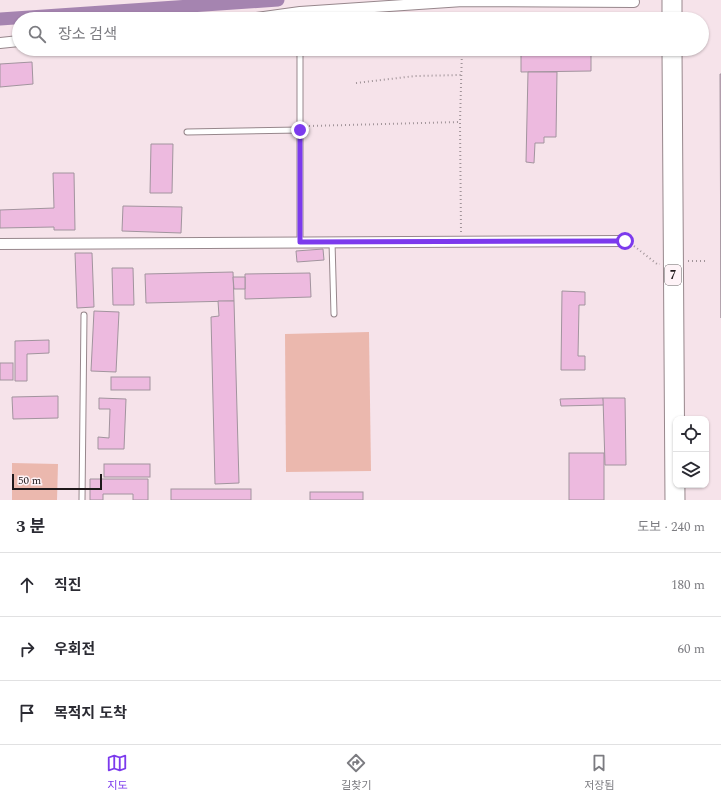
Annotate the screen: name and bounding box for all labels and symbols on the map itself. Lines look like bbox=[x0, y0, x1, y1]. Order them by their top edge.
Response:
route end bbox=[291, 121, 309, 139]
route start bbox=[616, 232, 634, 250]
road number: 7 bbox=[665, 265, 681, 285]
scale bar bbox=[12, 472, 102, 491]

